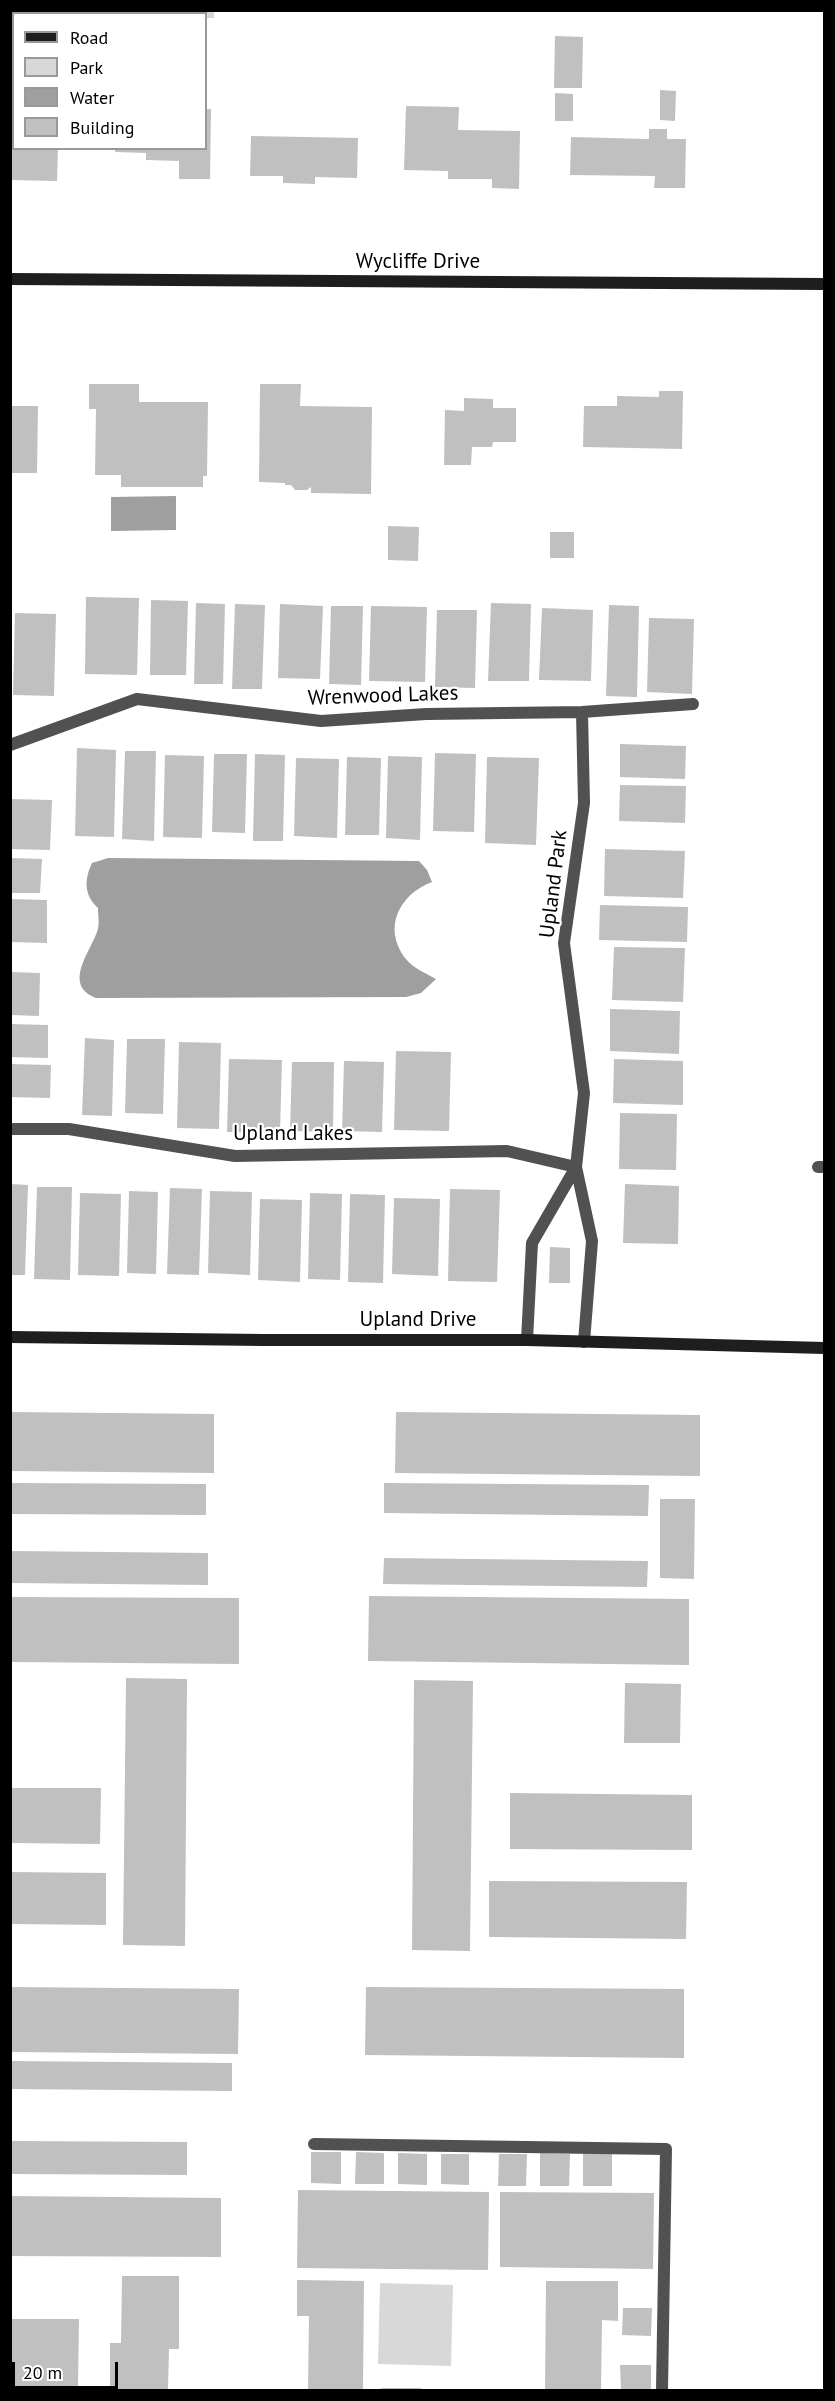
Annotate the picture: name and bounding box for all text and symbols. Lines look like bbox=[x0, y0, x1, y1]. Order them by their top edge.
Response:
legend bbox=[12, 12, 207, 150]
text: Road bbox=[70, 26, 108, 49]
text: Park bbox=[70, 56, 103, 79]
text: Water bbox=[70, 86, 114, 109]
text: Building bbox=[70, 116, 134, 139]
street label: Wycliffe Drive bbox=[356, 249, 480, 275]
street label: Wrenwood Lakes bbox=[307, 681, 459, 711]
street label: Upland Park bbox=[535, 829, 573, 939]
street label: Upland Lakes bbox=[233, 1121, 353, 1147]
street label: Upland Drive bbox=[359, 1307, 477, 1333]
scale bar bbox=[15, 2350, 122, 2388]
text: 20 m bbox=[23, 2361, 62, 2384]

